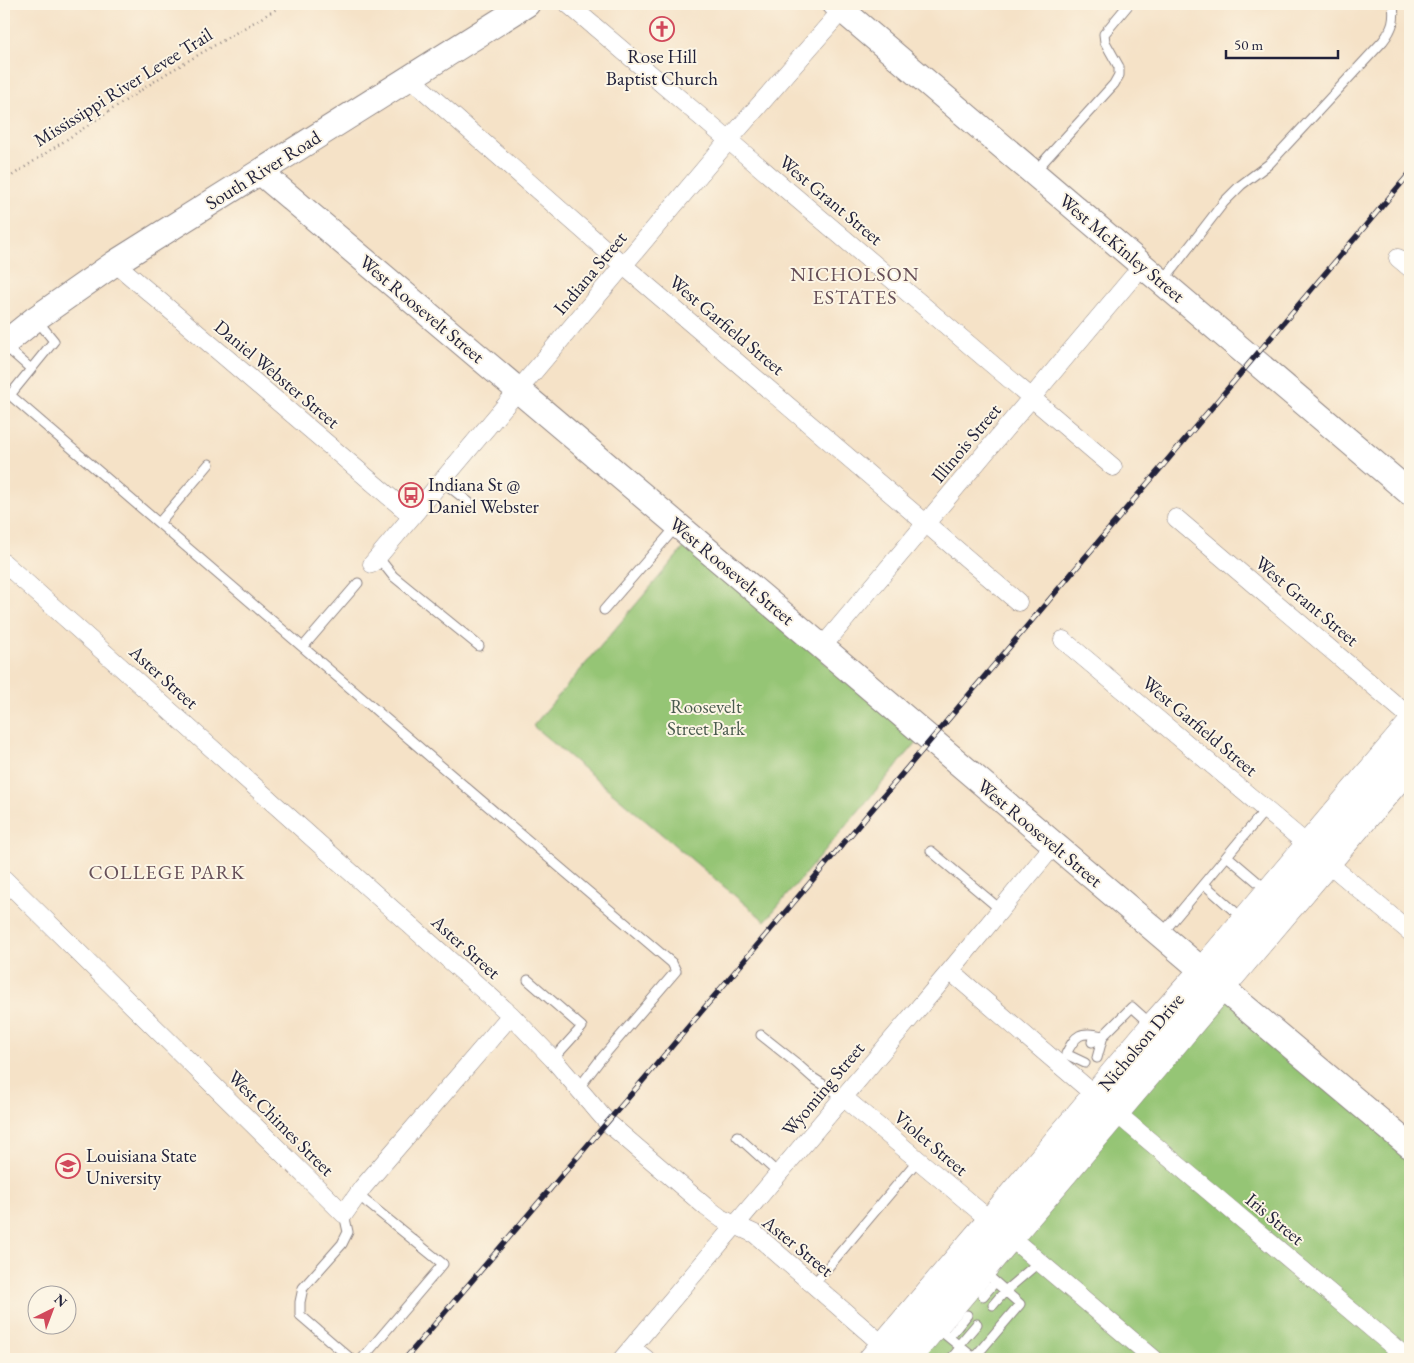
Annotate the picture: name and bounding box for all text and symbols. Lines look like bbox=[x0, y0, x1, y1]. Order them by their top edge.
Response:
church icon: Rose Hill Baptist Church bbox=[649, 16, 675, 42]
street label: Mississippi River Levee Trail bbox=[29, 22, 217, 152]
scale bar bbox=[1226, 28, 1339, 60]
text: 50 m bbox=[1234, 35, 1263, 54]
place label: Rose Hill Baptist Church bbox=[606, 44, 718, 91]
street label: South River Road bbox=[201, 124, 326, 215]
street label: West Grant Street bbox=[774, 149, 888, 251]
street label: West McKinley Street bbox=[1054, 188, 1190, 308]
street label: Indiana Street bbox=[548, 226, 632, 320]
street label: West Roosevelt Street bbox=[354, 249, 490, 369]
district label: NICHOLSON ESTATES bbox=[790, 261, 920, 310]
street label: West Garfield Street bbox=[664, 269, 790, 381]
street label: Daniel Webster Street bbox=[209, 314, 345, 434]
street label: Illinois Street bbox=[926, 398, 1006, 488]
place label: Indiana St @ Daniel Webster bbox=[428, 472, 540, 519]
bus stop icon: Indiana St @ Daniel Webster bbox=[398, 482, 424, 508]
street label: West Roosevelt Street bbox=[664, 511, 800, 631]
street label: West Grant Street bbox=[1250, 550, 1364, 652]
street label: Aster Street bbox=[123, 639, 204, 715]
street label: West Garfield Street bbox=[1137, 670, 1263, 782]
park label: Roosevelt Street Park bbox=[667, 694, 746, 741]
street label: West Roosevelt Street bbox=[972, 773, 1108, 893]
district label: COLLEGE PARK bbox=[89, 859, 245, 885]
street label: Aster Street bbox=[425, 909, 506, 985]
street label: Nicholson Drive bbox=[1093, 988, 1189, 1096]
street label: Wyoming Street bbox=[776, 1037, 870, 1141]
street label: West Chimes Street bbox=[222, 1064, 340, 1182]
street label: Violet Street bbox=[889, 1105, 973, 1181]
place label: Louisiana State University bbox=[86, 1143, 197, 1190]
school or university icon: Louisiana State University bbox=[55, 1153, 81, 1179]
street label: Iris Street bbox=[1240, 1187, 1310, 1251]
street label: Aster Street bbox=[756, 1209, 839, 1282]
north arrow bbox=[28, 1286, 78, 1336]
text: N bbox=[50, 1290, 71, 1311]

